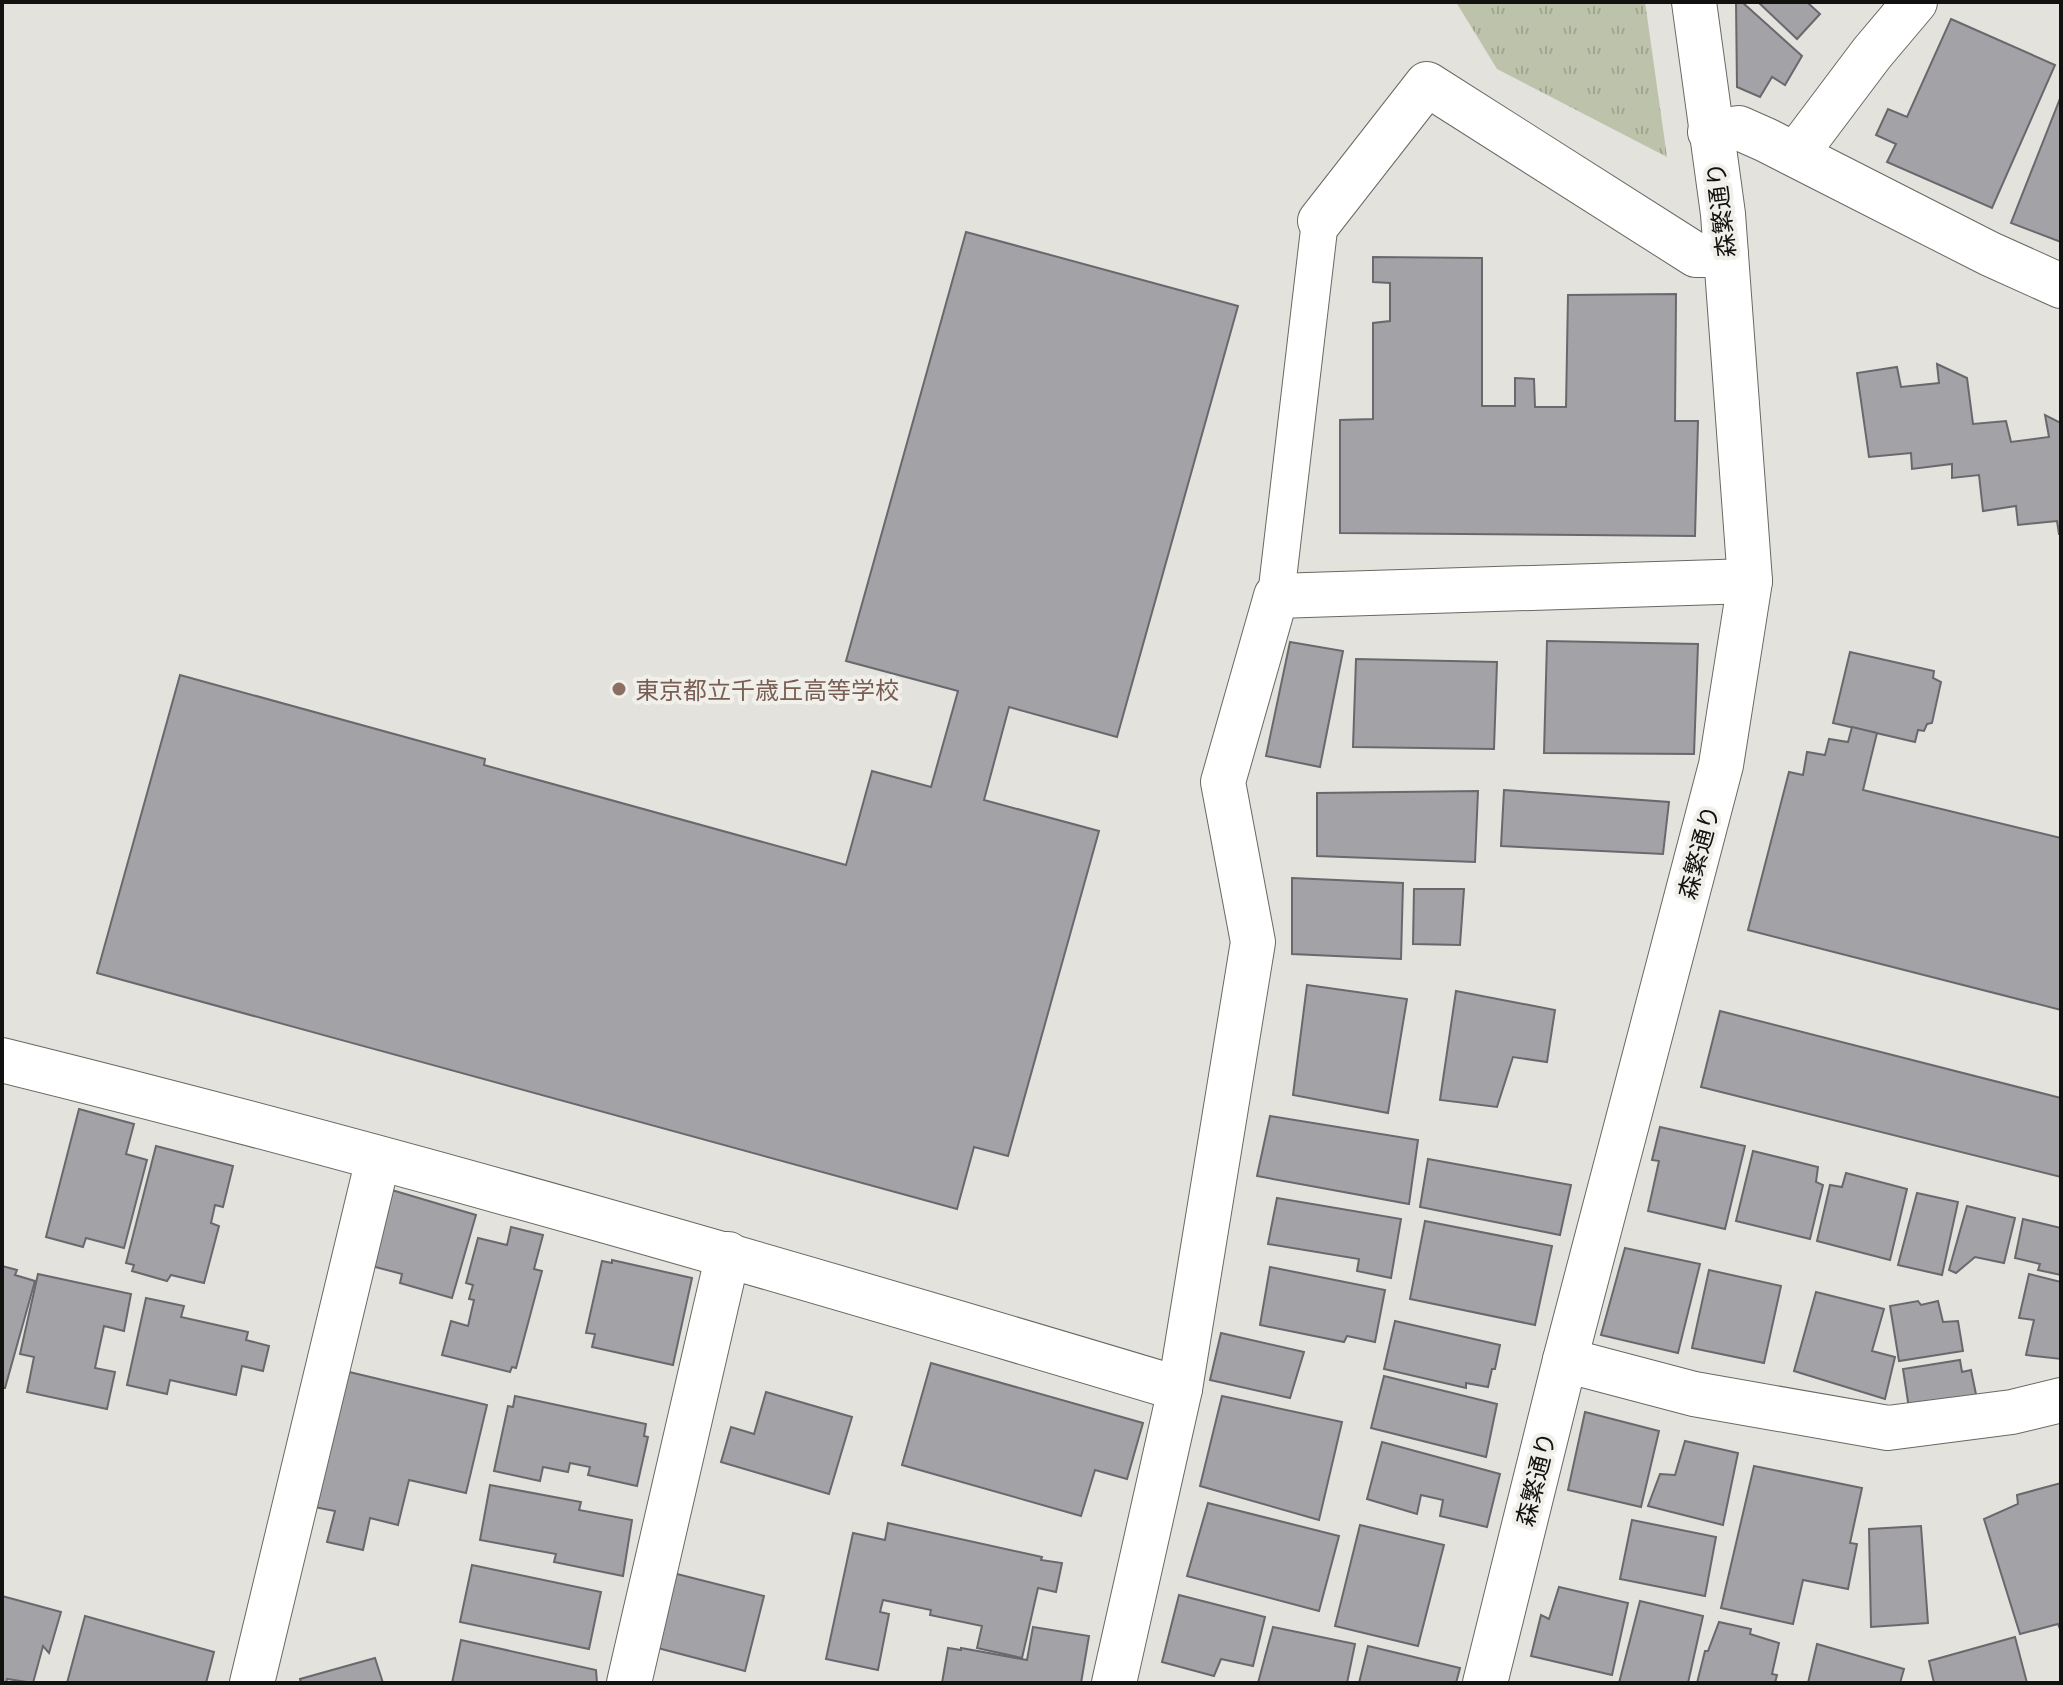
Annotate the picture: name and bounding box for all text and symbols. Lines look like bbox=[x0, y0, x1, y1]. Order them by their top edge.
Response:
street label: 森繁通り bbox=[1700, 161, 1740, 259]
place label: 東京都立千歳丘高等学校 bbox=[635, 675, 899, 704]
marker: 東京都立千歳丘高等学校 bbox=[610, 680, 628, 698]
street label: 森繁通り bbox=[1672, 802, 1724, 902]
street label: 森繁通り bbox=[1509, 1429, 1561, 1529]

